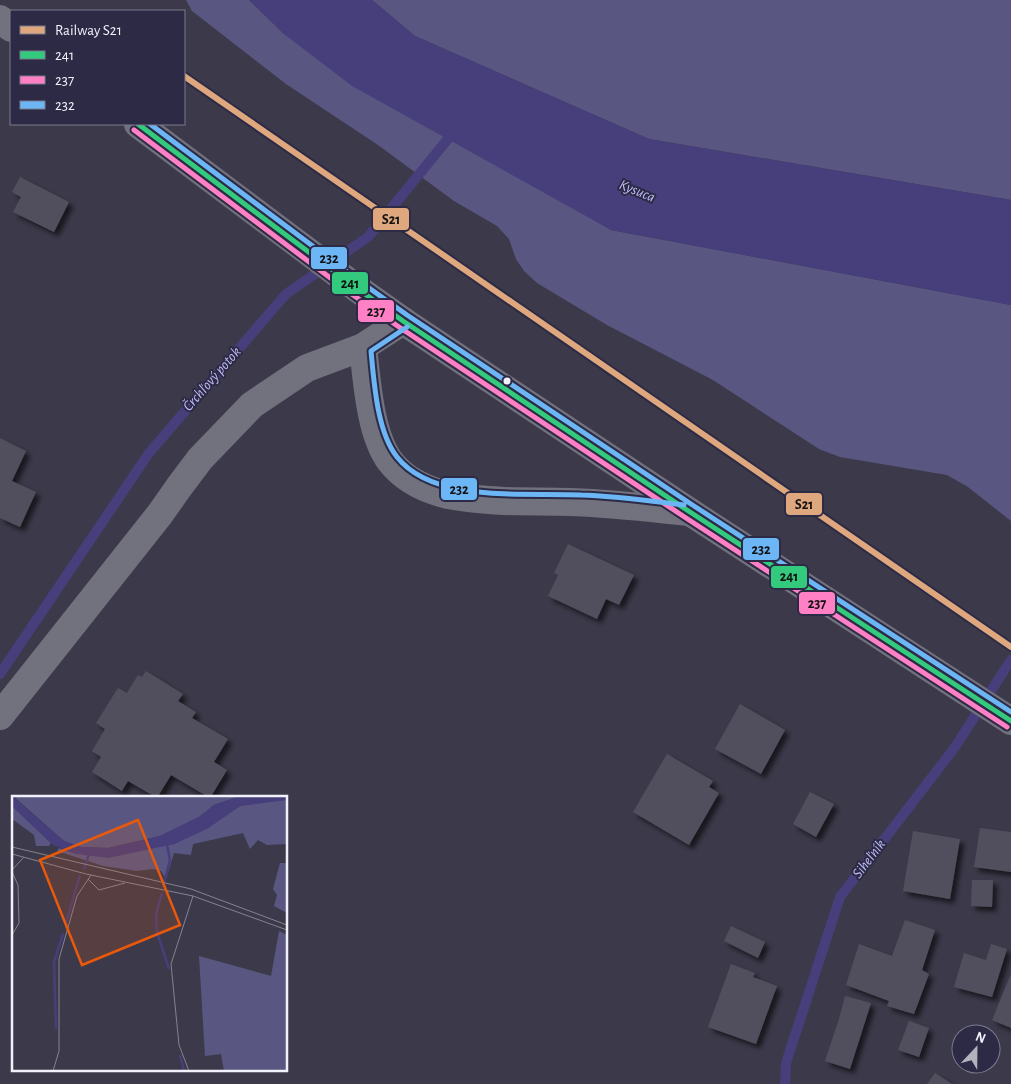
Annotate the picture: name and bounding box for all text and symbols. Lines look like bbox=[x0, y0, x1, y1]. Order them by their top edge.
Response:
legend bbox=[10, 10, 185, 125]
text: Railway S21 bbox=[55, 23, 122, 38]
text: 241 bbox=[55, 48, 74, 63]
text: 237 bbox=[55, 73, 74, 88]
text: 232 bbox=[55, 98, 75, 113]
water label: Kysuca bbox=[617, 177, 657, 205]
line badge: S21 bbox=[372, 207, 410, 231]
text: S21 bbox=[382, 213, 400, 227]
line badge: 232 bbox=[310, 246, 348, 270]
text: 232 bbox=[319, 252, 339, 266]
line badge: 241 bbox=[331, 271, 369, 295]
text: 241 bbox=[341, 277, 359, 291]
line badge: 237 bbox=[357, 299, 395, 323]
text: 237 bbox=[367, 305, 385, 319]
water label: Črchľový potok bbox=[180, 343, 244, 414]
unlabelled marker bbox=[502, 376, 512, 386]
line badge: 232 bbox=[440, 477, 478, 501]
text: 232 bbox=[449, 483, 469, 497]
line badge: S21 bbox=[785, 492, 823, 516]
text: S21 bbox=[795, 498, 813, 512]
line badge: 232 bbox=[742, 537, 780, 561]
text: 232 bbox=[751, 543, 771, 557]
line badge: 241 bbox=[770, 565, 808, 589]
text: 241 bbox=[780, 570, 798, 584]
line badge: 237 bbox=[798, 591, 836, 615]
text: 237 bbox=[808, 597, 826, 611]
inset map bbox=[12, 796, 288, 1072]
water label: Siheľník bbox=[850, 837, 888, 881]
north arrow bbox=[951, 1024, 1001, 1074]
text: N bbox=[973, 1030, 988, 1046]

